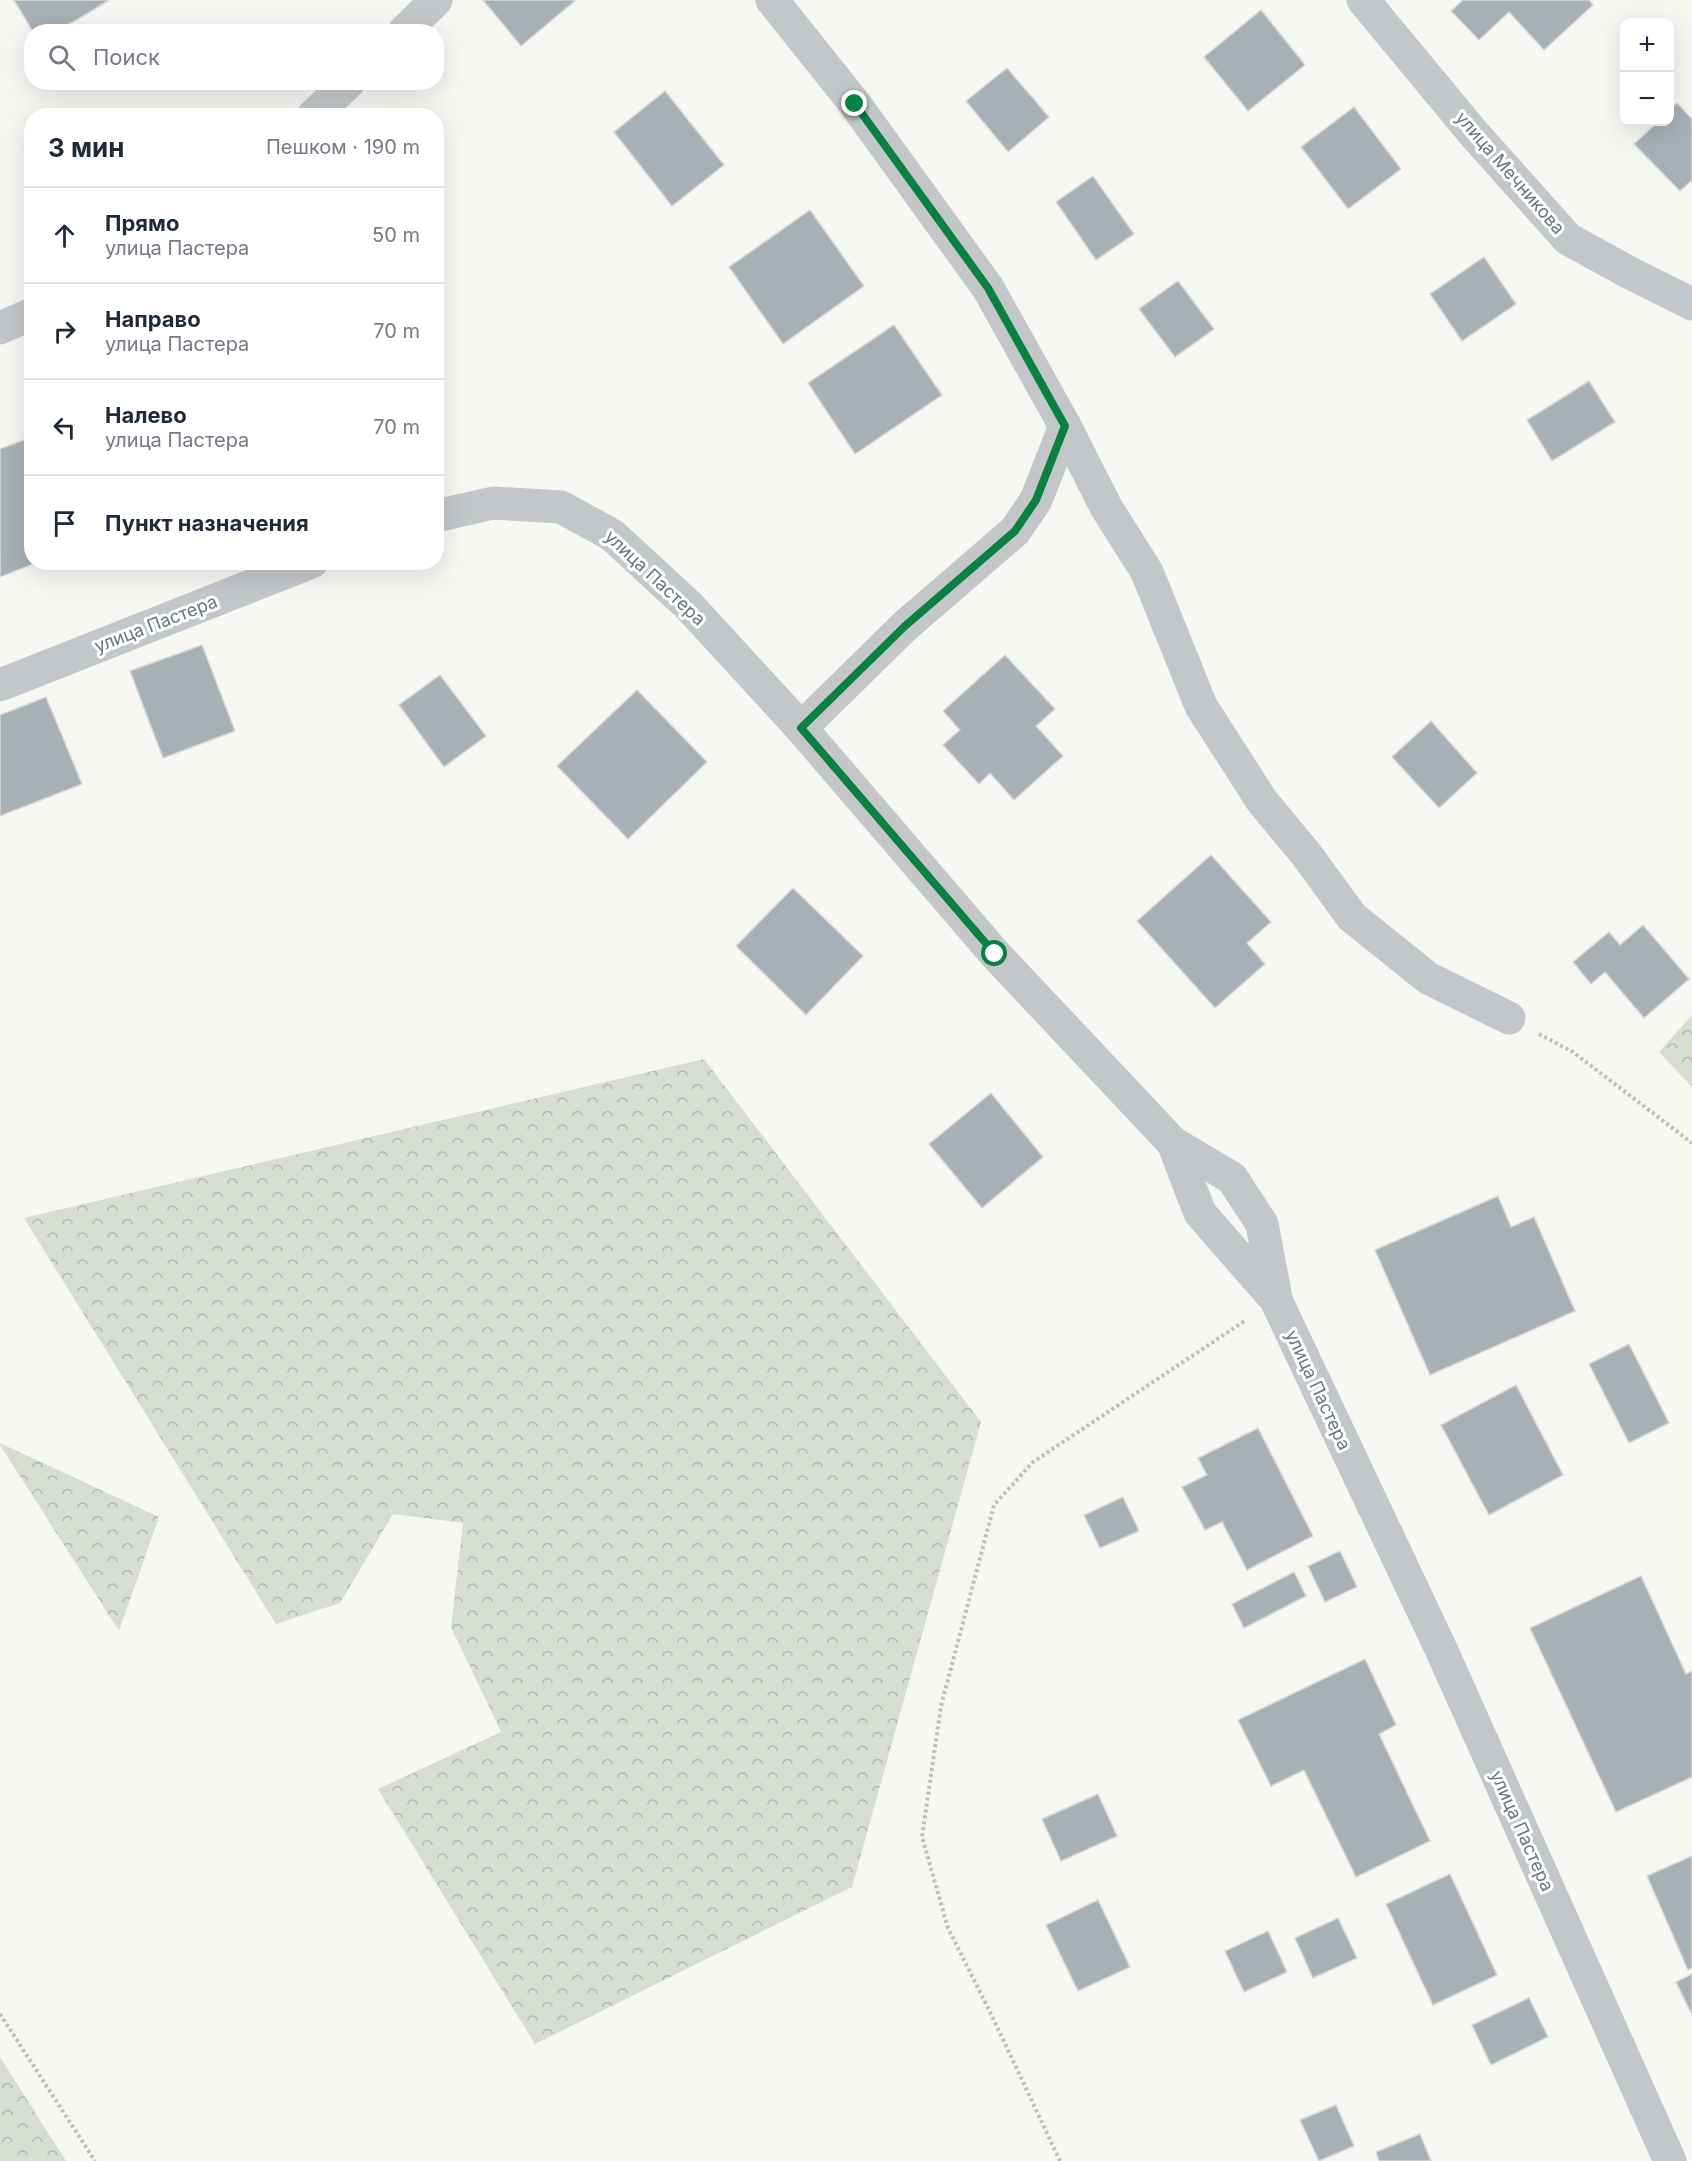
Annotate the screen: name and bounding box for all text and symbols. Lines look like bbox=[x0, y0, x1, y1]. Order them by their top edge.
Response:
map controls bbox=[1620, 18, 1674, 126]
button: + bbox=[1620, 18, 1674, 72]
search box bbox=[24, 24, 444, 90]
icon: search bbox=[45, 41, 78, 74]
text: Поиск bbox=[93, 44, 160, 70]
button: − bbox=[1620, 72, 1674, 126]
route end bbox=[841, 90, 867, 116]
street label: улица Мечникова bbox=[1452, 107, 1569, 238]
text: 3 мин bbox=[48, 132, 124, 163]
text: Пешком · 190 m bbox=[266, 135, 420, 159]
text: Прямо bbox=[105, 210, 179, 236]
icon: ahead bbox=[48, 219, 81, 252]
text: 50 m bbox=[372, 223, 420, 247]
text: улица Пастера bbox=[105, 236, 249, 260]
text: Направо bbox=[105, 306, 201, 332]
icon: right bbox=[48, 315, 81, 348]
text: 70 m bbox=[373, 319, 420, 343]
text: улица Пастера bbox=[105, 332, 249, 356]
text: Налево bbox=[105, 402, 187, 428]
icon: left bbox=[48, 411, 81, 444]
text: 70 m bbox=[373, 415, 420, 439]
text: улица Пастера bbox=[105, 428, 249, 452]
icon: arrive bbox=[48, 507, 81, 540]
text: Пункт назначения bbox=[105, 510, 309, 536]
street label: улица Пастера bbox=[601, 526, 710, 630]
street label: улица Пастера bbox=[91, 590, 220, 657]
route start bbox=[981, 940, 1007, 966]
street label: улица Пастера bbox=[1281, 1326, 1355, 1453]
street label: улица Пастера bbox=[1486, 1767, 1558, 1894]

